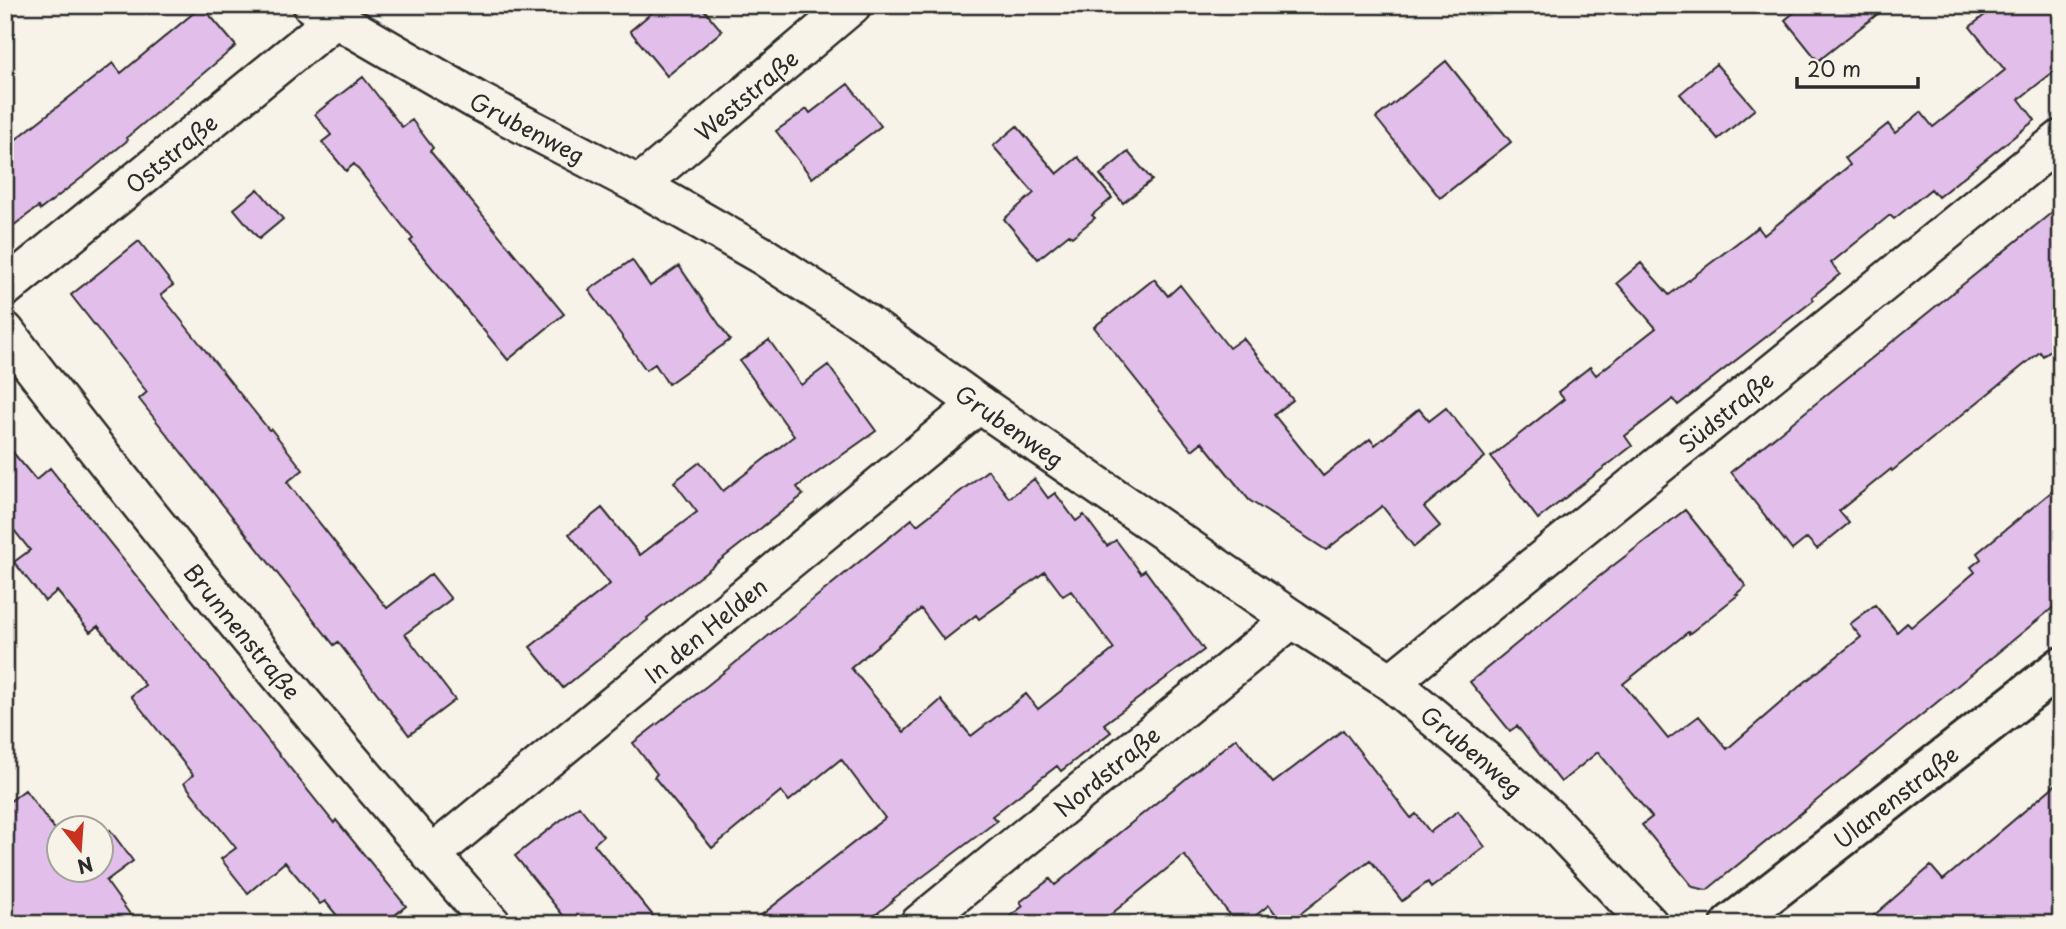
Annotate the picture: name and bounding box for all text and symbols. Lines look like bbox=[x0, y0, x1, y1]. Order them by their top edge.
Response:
street label: Weststraße bbox=[686, 40, 806, 149]
scale bar bbox=[1797, 46, 1917, 90]
text: 20 m bbox=[1807, 52, 1861, 84]
street label: Grubenweg bbox=[464, 82, 592, 172]
street label: Oststraße bbox=[117, 104, 225, 201]
street label: Südstraße bbox=[1670, 362, 1781, 461]
street label: Grubenweg bbox=[949, 375, 1072, 475]
street label: Brunnenstraße bbox=[176, 555, 310, 707]
street label: In den Helden bbox=[636, 568, 774, 691]
street label: Grubenweg bbox=[1414, 697, 1532, 805]
street label: Nordstraße bbox=[1046, 717, 1167, 825]
street label: Ulanenstraße bbox=[1825, 736, 1965, 856]
north arrow bbox=[46, 814, 116, 884]
text: N bbox=[74, 851, 97, 882]

